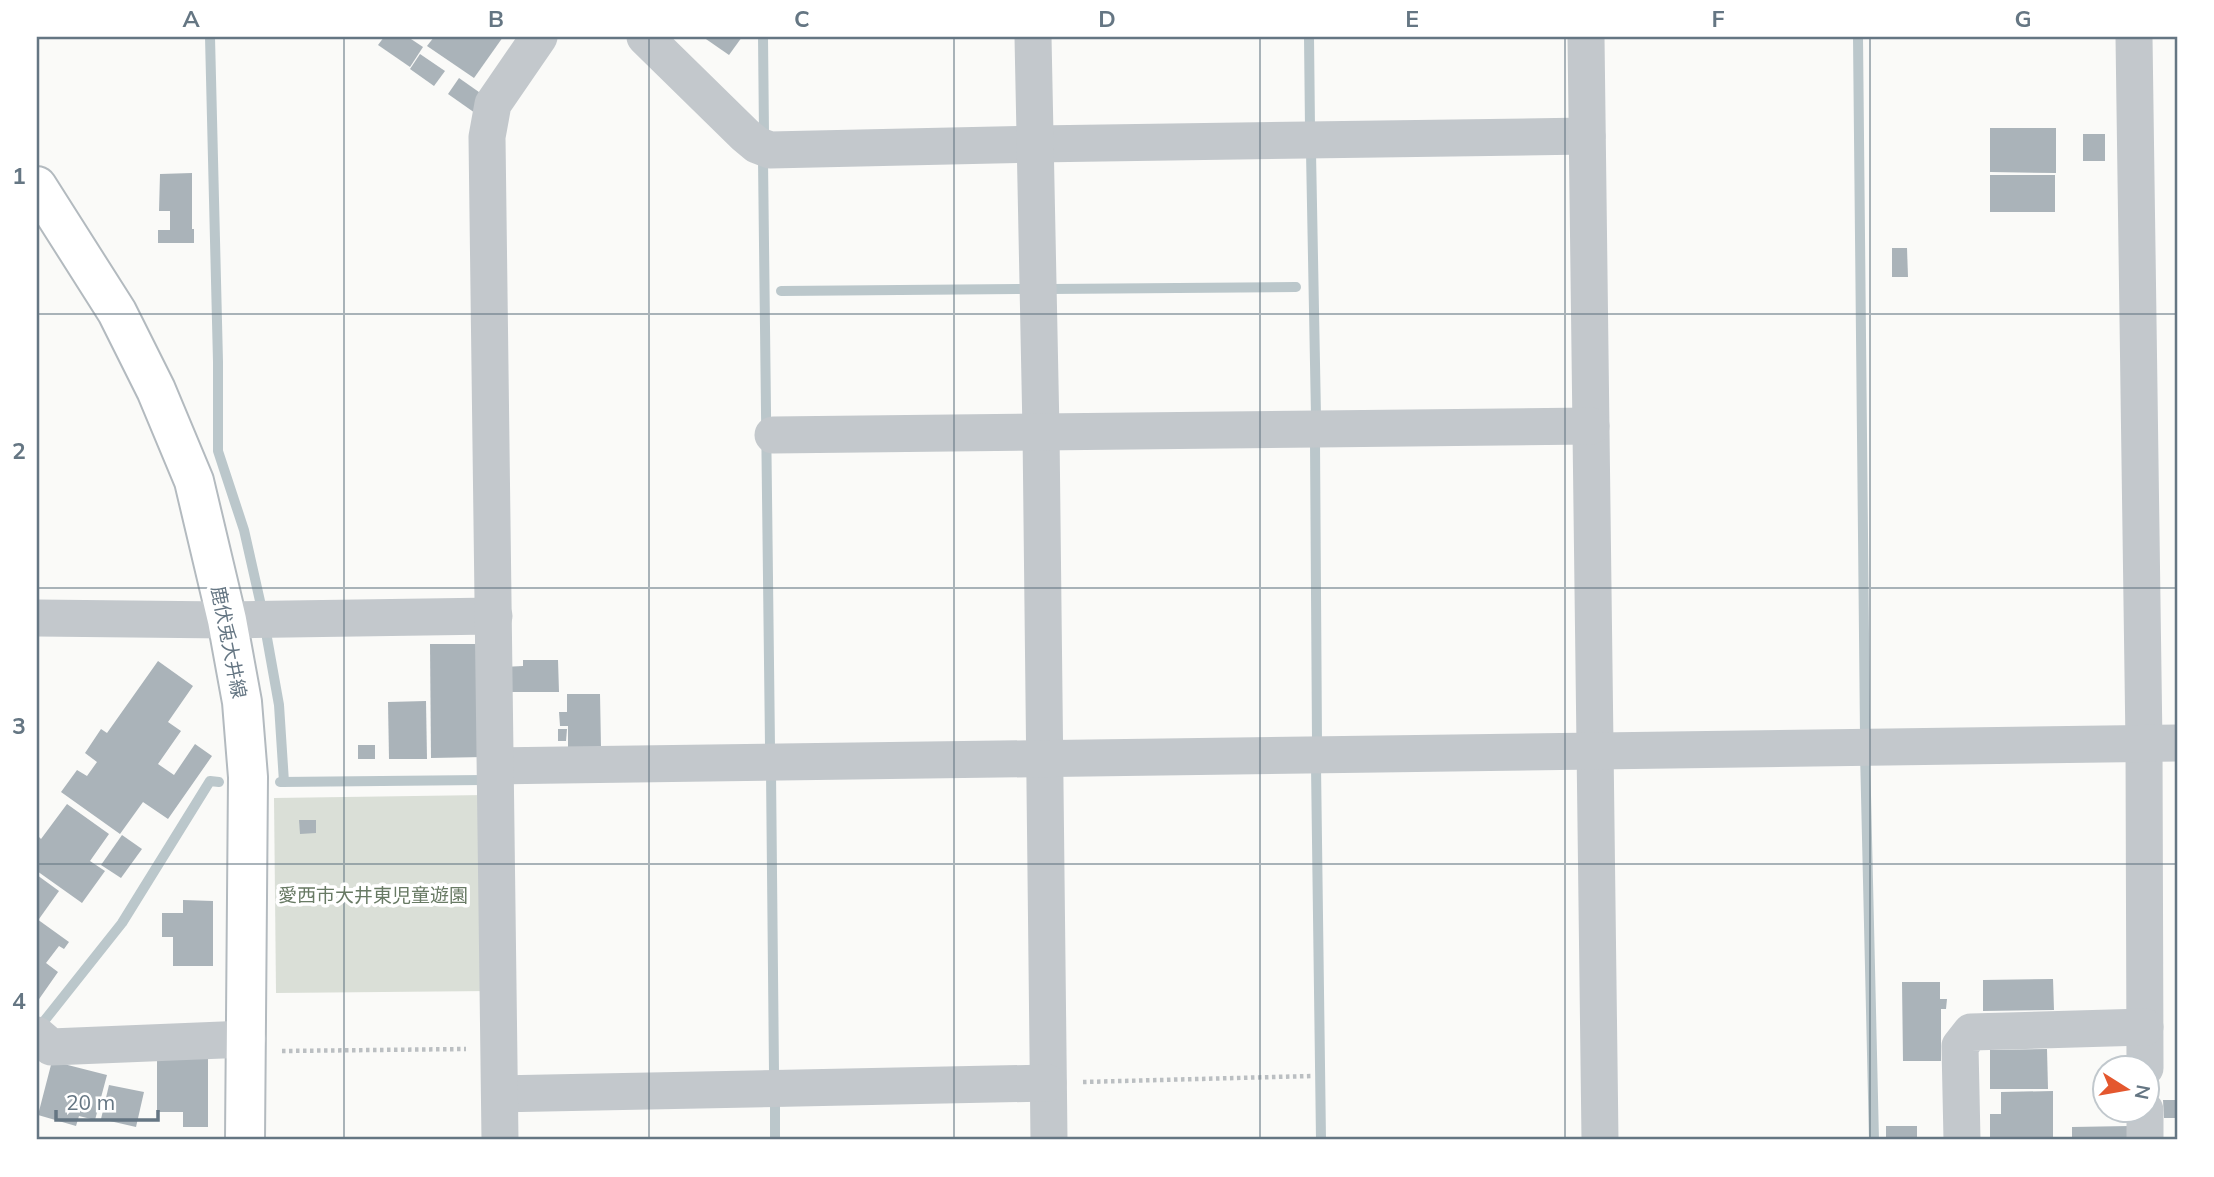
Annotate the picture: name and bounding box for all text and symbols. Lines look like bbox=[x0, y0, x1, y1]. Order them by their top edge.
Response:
text: A bbox=[182, 4, 200, 33]
text: B bbox=[488, 4, 504, 33]
text: C bbox=[794, 4, 810, 33]
text: D bbox=[1098, 4, 1116, 33]
text: E bbox=[1405, 4, 1419, 33]
text: F bbox=[1711, 4, 1725, 33]
text: G bbox=[2014, 4, 2032, 33]
text: 1 bbox=[12, 161, 26, 190]
text: 2 bbox=[12, 436, 26, 465]
street label: 鹿伏兎大井線 bbox=[206, 584, 252, 700]
text: 3 bbox=[12, 711, 26, 740]
park label: 愛西市大井東児童遊園 bbox=[278, 883, 468, 907]
text: 4 bbox=[12, 986, 26, 1015]
north arrow bbox=[2092, 1054, 2162, 1124]
scale bar bbox=[56, 1079, 158, 1123]
text: N bbox=[2130, 1083, 2156, 1102]
text: 20 m bbox=[66, 1089, 115, 1115]

